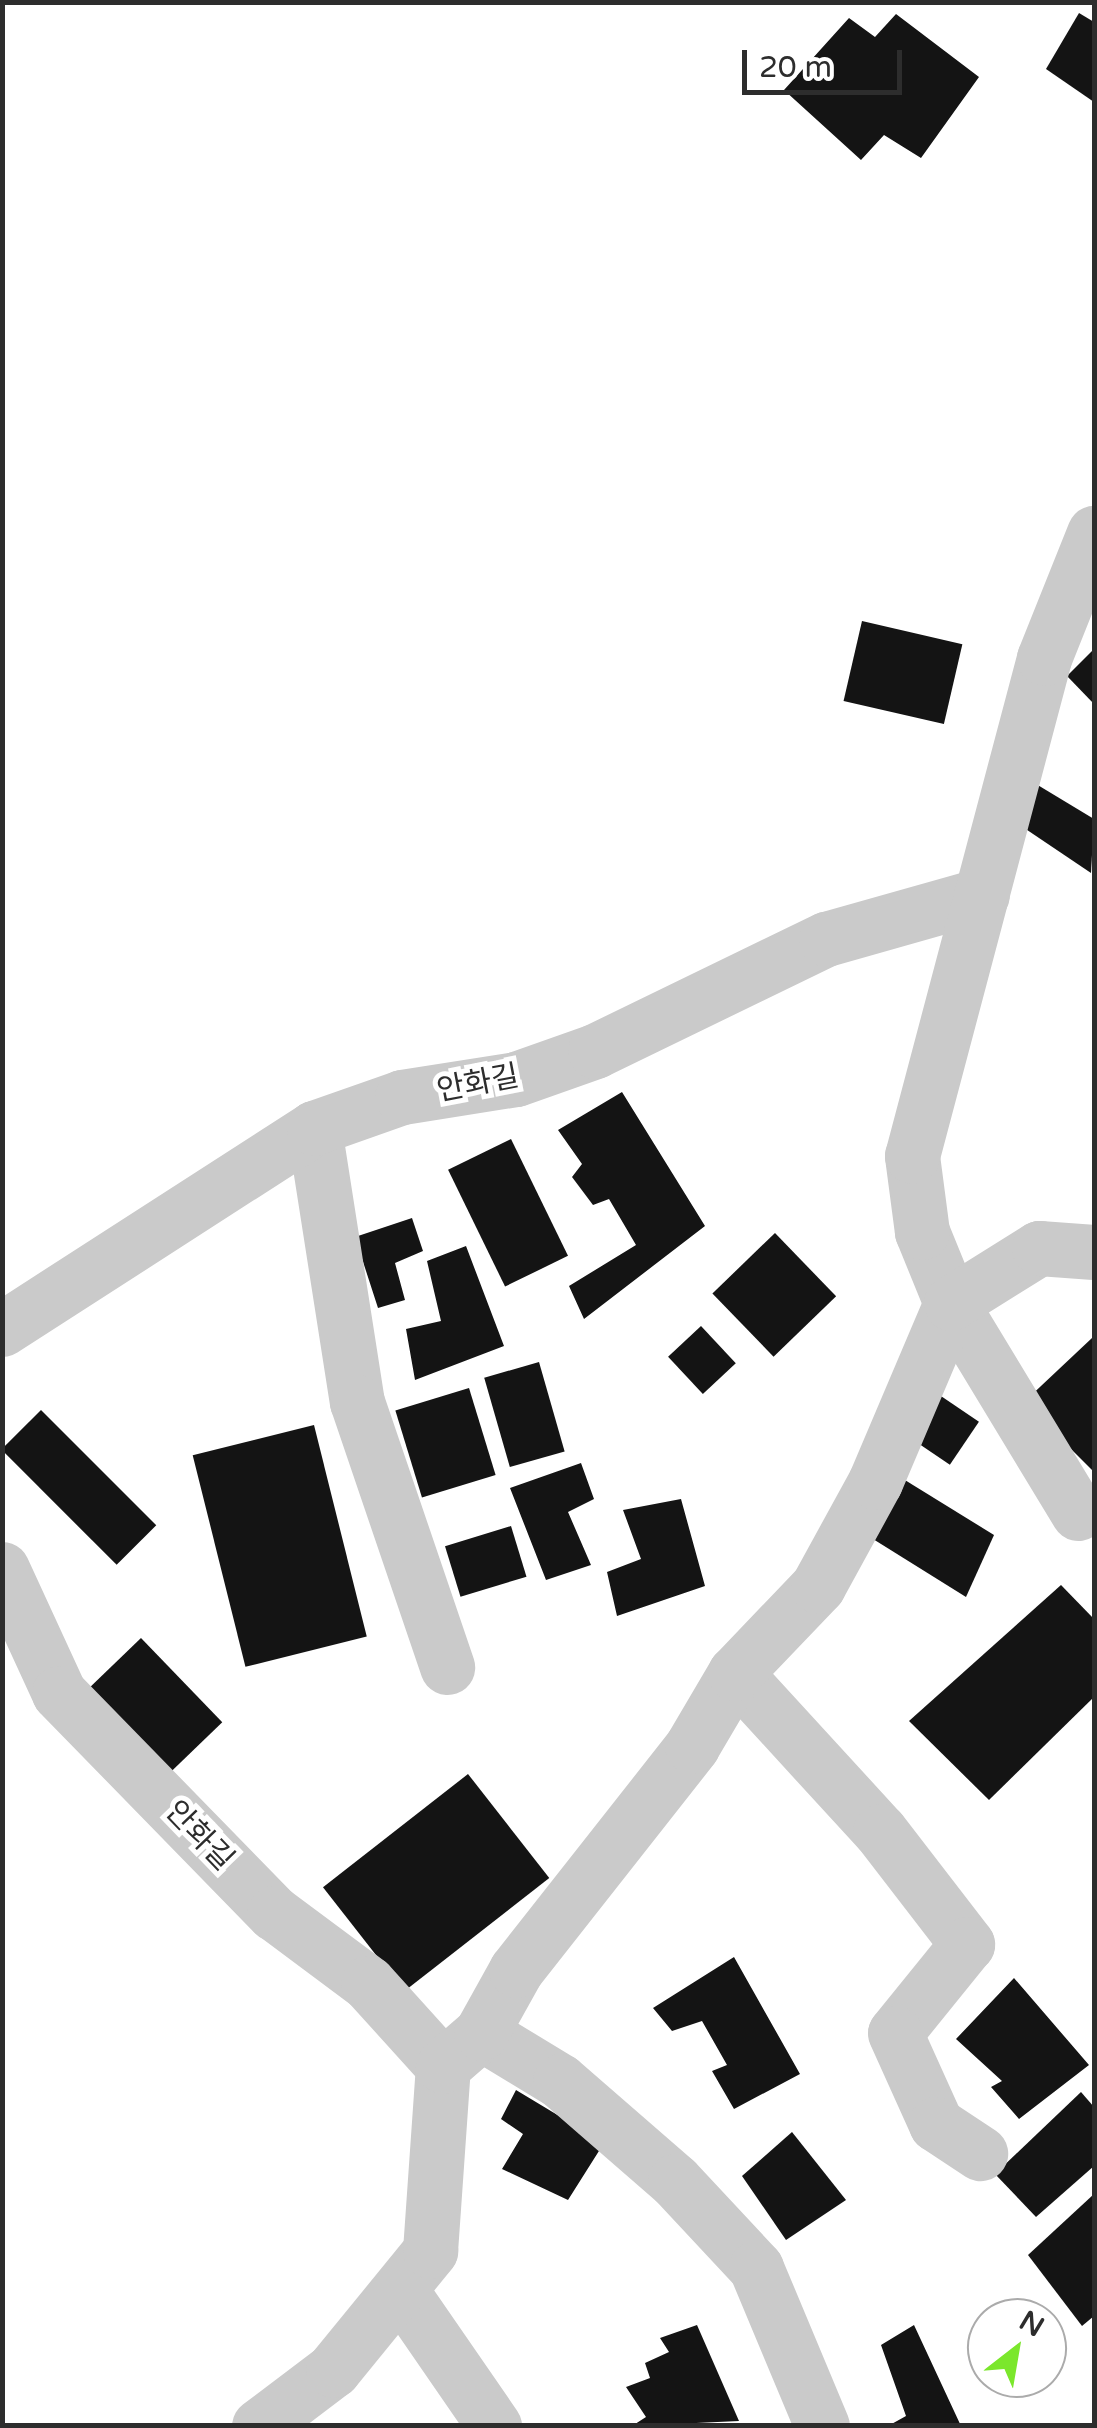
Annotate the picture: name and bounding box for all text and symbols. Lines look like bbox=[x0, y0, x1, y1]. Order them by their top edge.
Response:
scale bar bbox=[747, 30, 907, 92]
text: 20 m bbox=[759, 49, 832, 86]
street label: 안화길 bbox=[434, 1058, 522, 1110]
street label: 안화길 bbox=[157, 1794, 241, 1878]
north arrow bbox=[967, 2298, 1067, 2398]
text: N bbox=[1013, 2304, 1050, 2344]

